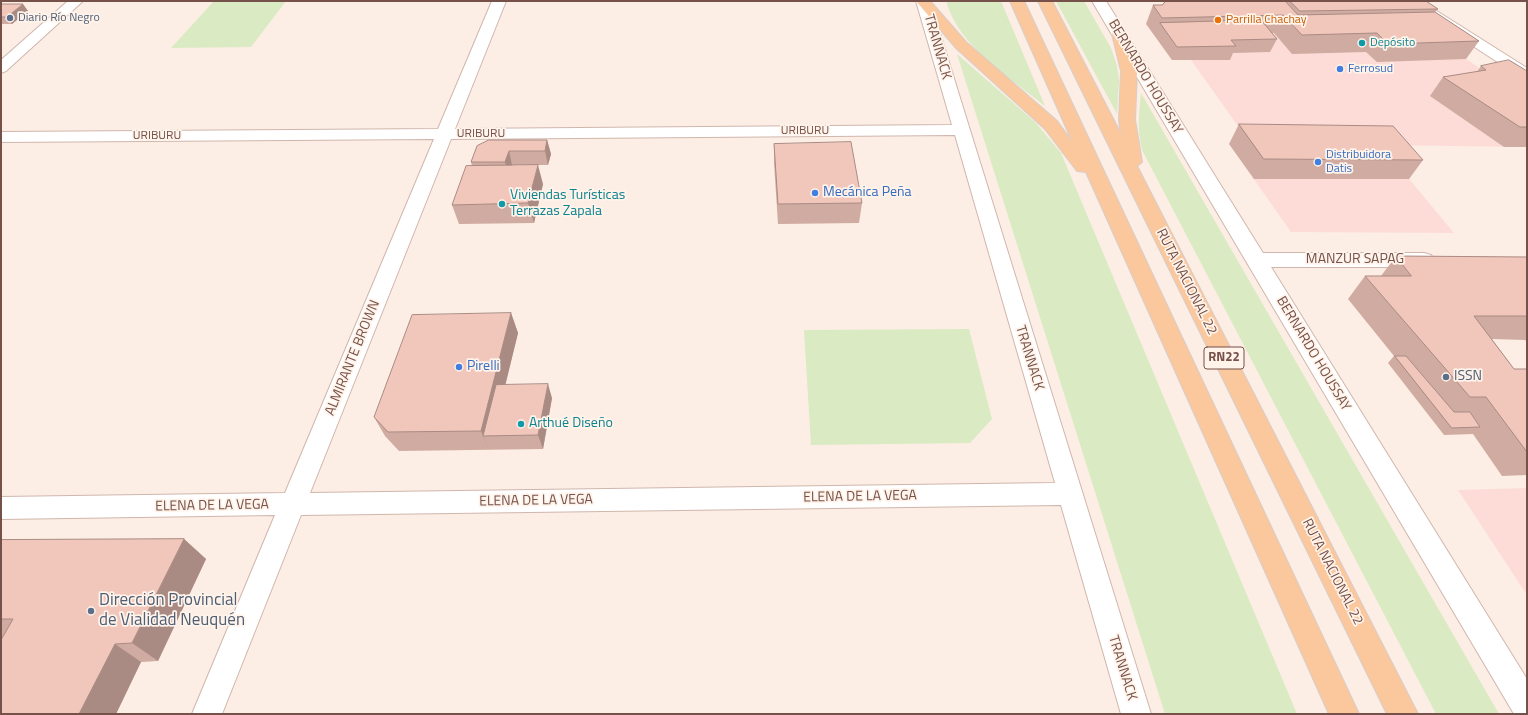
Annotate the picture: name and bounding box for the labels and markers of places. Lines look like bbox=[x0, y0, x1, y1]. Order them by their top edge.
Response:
place label: Diario Río Negro bbox=[18, 11, 100, 25]
marker: Diario Río Negro bbox=[5, 13, 15, 23]
place label: Parrilla Chachay bbox=[1226, 13, 1307, 27]
marker: Parrilla Chachay bbox=[1213, 15, 1223, 25]
place label: Depósito bbox=[1370, 36, 1415, 50]
marker: Depósito bbox=[1357, 38, 1367, 48]
place label: Ferrosud bbox=[1348, 62, 1393, 76]
marker: Ferrosud bbox=[1335, 64, 1345, 74]
place label: Distribuidora Datis bbox=[1326, 148, 1391, 176]
marker: Distribuidora Datis bbox=[1313, 157, 1323, 167]
place label: Mecánica Peña bbox=[823, 185, 912, 201]
place label: Viviendas Turísticas Terrazas Zapala bbox=[510, 188, 625, 220]
marker: Mecánica Peña bbox=[810, 188, 820, 198]
marker: Viviendas Turísticas Terrazas Zapala bbox=[497, 199, 507, 209]
place label: Pirelli bbox=[467, 359, 500, 375]
marker: Pirelli bbox=[454, 362, 464, 372]
place label: ISSN bbox=[1454, 369, 1482, 385]
marker: ISSN bbox=[1441, 372, 1451, 382]
place label: Arthué Diseño bbox=[529, 416, 613, 432]
marker: Arthué Diseño bbox=[516, 419, 526, 429]
place label: Dirección Provincial de Vialidad Neuquén bbox=[99, 591, 245, 631]
marker: Dirección Provincial de Vialidad Neuquén bbox=[86, 606, 96, 616]

